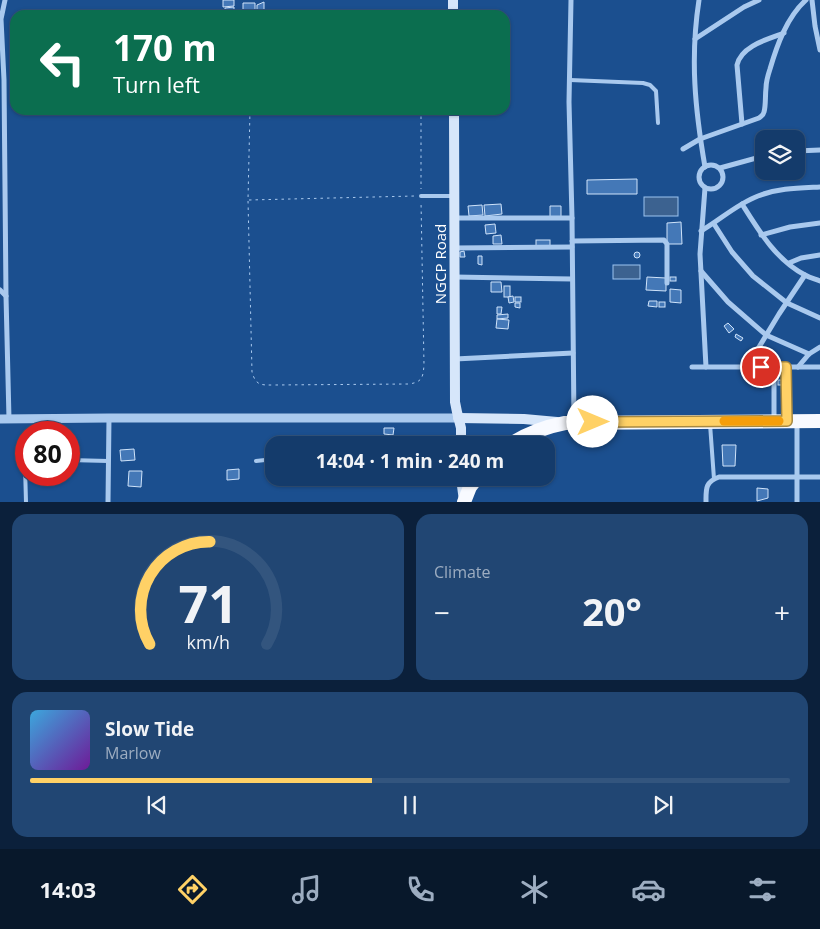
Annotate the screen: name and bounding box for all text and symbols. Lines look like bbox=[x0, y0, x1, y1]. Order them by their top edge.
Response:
text: 170 m bbox=[113, 24, 217, 71]
icon: left bbox=[30, 30, 95, 95]
text: Turn left bbox=[113, 69, 200, 99]
map controls bbox=[755, 130, 805, 180]
button: layers bbox=[755, 130, 805, 180]
street label: NGCP Road bbox=[430, 224, 450, 304]
pin bbox=[740, 346, 782, 388]
icon: arrive bbox=[747, 353, 775, 381]
position arrow bbox=[566, 395, 618, 447]
speed limit sign: 80 bbox=[15, 421, 80, 486]
text: 14:04 · 1 min · 240 m bbox=[316, 448, 504, 474]
text: Climate bbox=[434, 561, 491, 583]
text: 71 bbox=[178, 567, 238, 638]
text: 20° bbox=[582, 585, 642, 637]
text: − bbox=[434, 593, 450, 631]
text: + bbox=[774, 593, 790, 631]
text: km/h bbox=[186, 630, 230, 654]
text: Slow Tide bbox=[105, 716, 194, 742]
text: Marlow bbox=[105, 742, 161, 764]
icon: previous bbox=[143, 791, 171, 819]
icon: pause bbox=[396, 791, 424, 819]
icon: next bbox=[649, 791, 677, 819]
icon: directions bbox=[175, 872, 210, 907]
icon: music bbox=[289, 872, 324, 907]
icon: phone bbox=[403, 872, 438, 907]
icon: climate bbox=[517, 872, 552, 907]
icon: car bbox=[631, 872, 666, 907]
icon: filters bbox=[745, 872, 780, 907]
text: 14:03 bbox=[40, 874, 96, 904]

